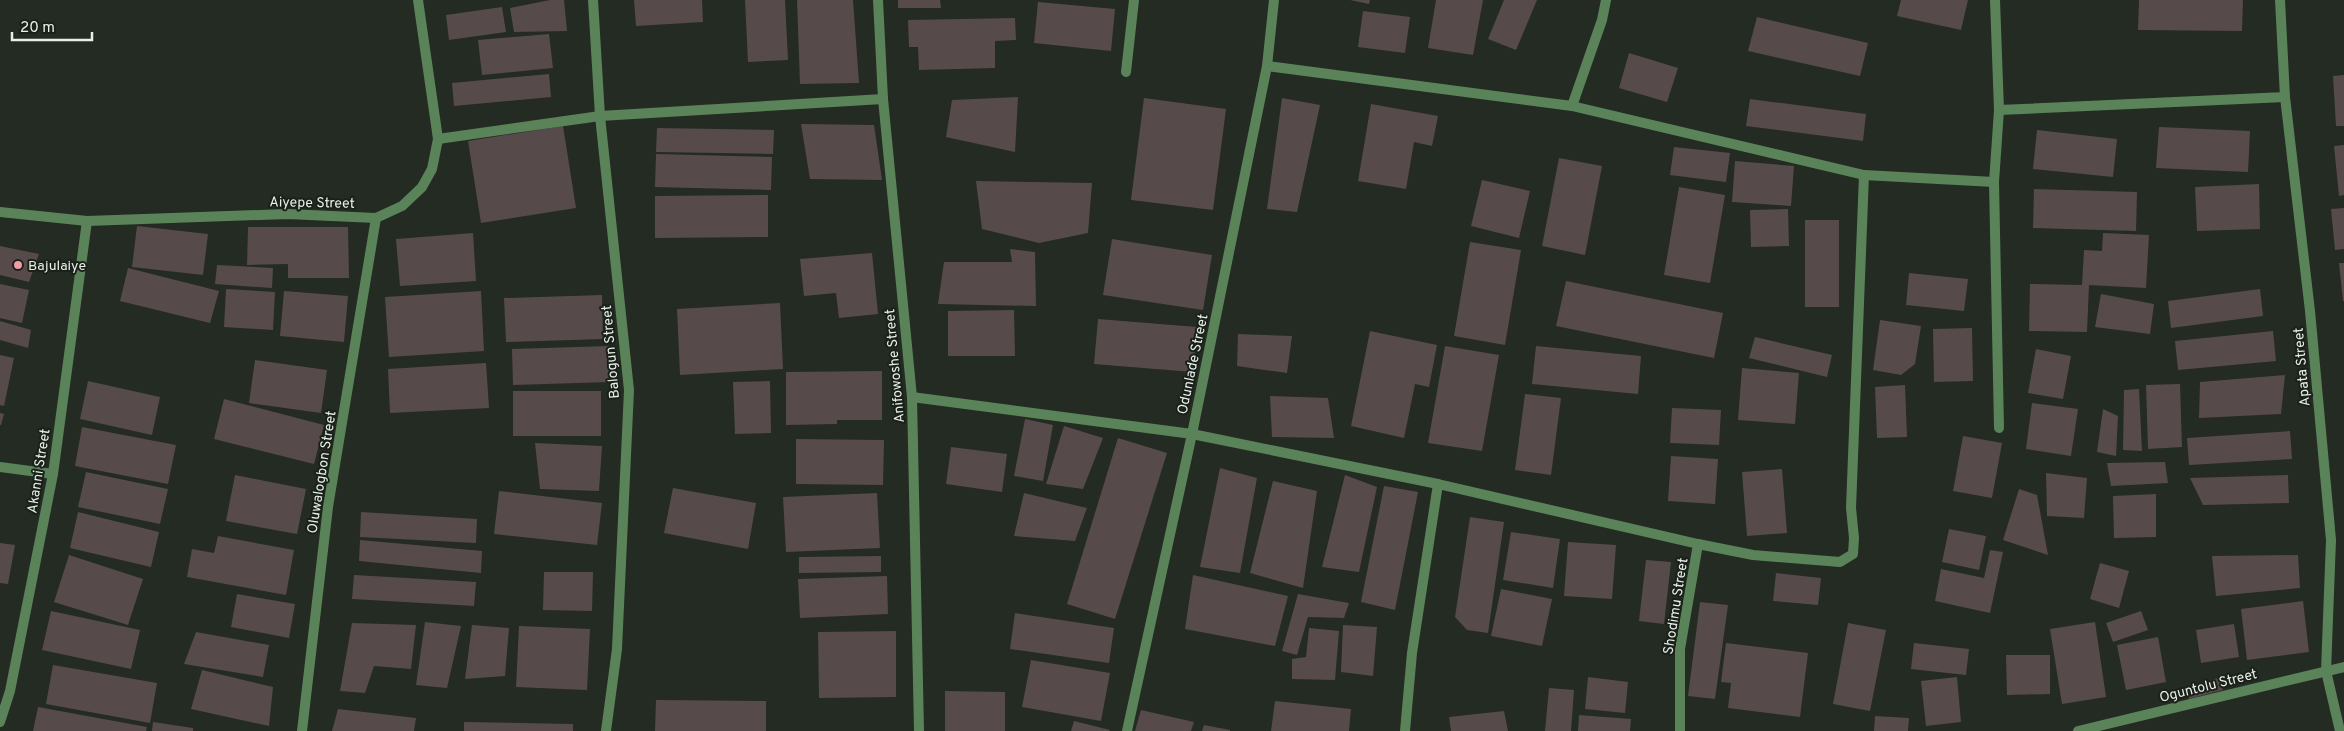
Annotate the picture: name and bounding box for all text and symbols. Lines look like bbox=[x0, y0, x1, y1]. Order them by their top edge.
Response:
scale bar bbox=[12, 10, 92, 42]
text: 20 m bbox=[20, 19, 55, 38]
street label: Aiyepe Street bbox=[269, 194, 355, 213]
place label: Bajulaiye bbox=[28, 258, 86, 275]
marker: Bajulaiye bbox=[12, 259, 24, 271]
street label: Balogun Street bbox=[599, 304, 624, 399]
street label: Anifowoshe Street bbox=[882, 308, 909, 424]
street label: Odunlade Street bbox=[1175, 313, 1212, 416]
street label: Apata Street bbox=[2291, 327, 2314, 407]
street label: Oluwalogbon Street bbox=[304, 410, 341, 535]
street label: Akanni Street bbox=[24, 428, 55, 515]
street label: Shodimu Street bbox=[1660, 557, 1693, 656]
street label: Oguntolu Street bbox=[2158, 666, 2259, 707]

